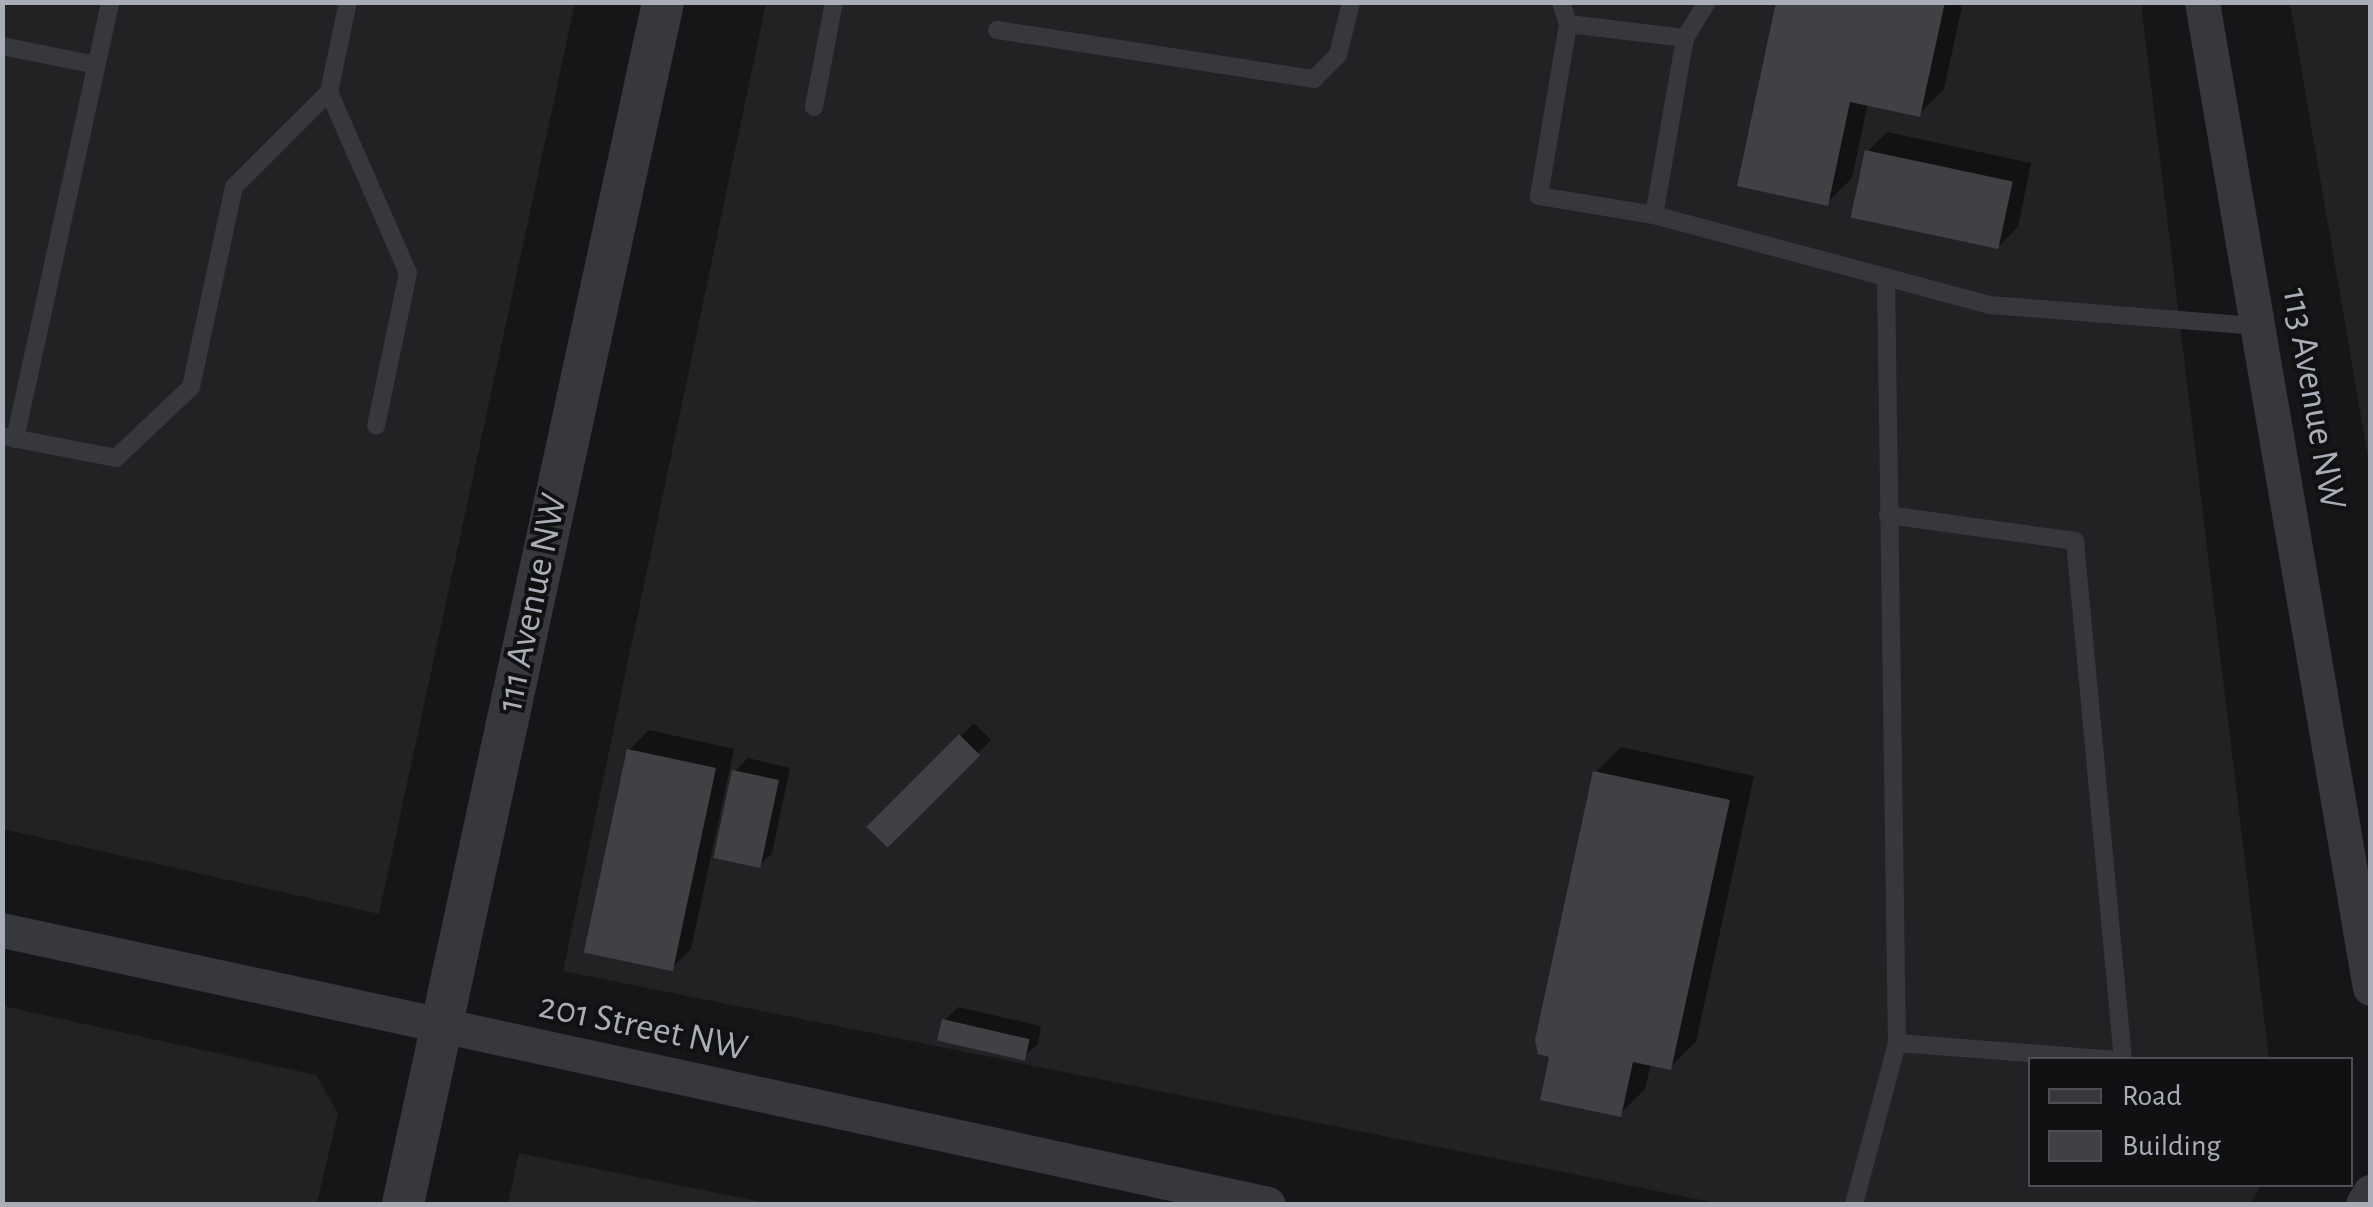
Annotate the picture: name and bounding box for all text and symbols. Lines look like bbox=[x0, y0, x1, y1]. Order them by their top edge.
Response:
street label: 113 Avenue NW bbox=[2271, 285, 2355, 513]
street label: 111 Avenue NW bbox=[488, 490, 578, 716]
street label: 201 Street NW bbox=[535, 984, 751, 1072]
legend bbox=[2028, 1057, 2353, 1187]
text: Road bbox=[2122, 1081, 2182, 1111]
text: Building bbox=[2122, 1131, 2221, 1161]

